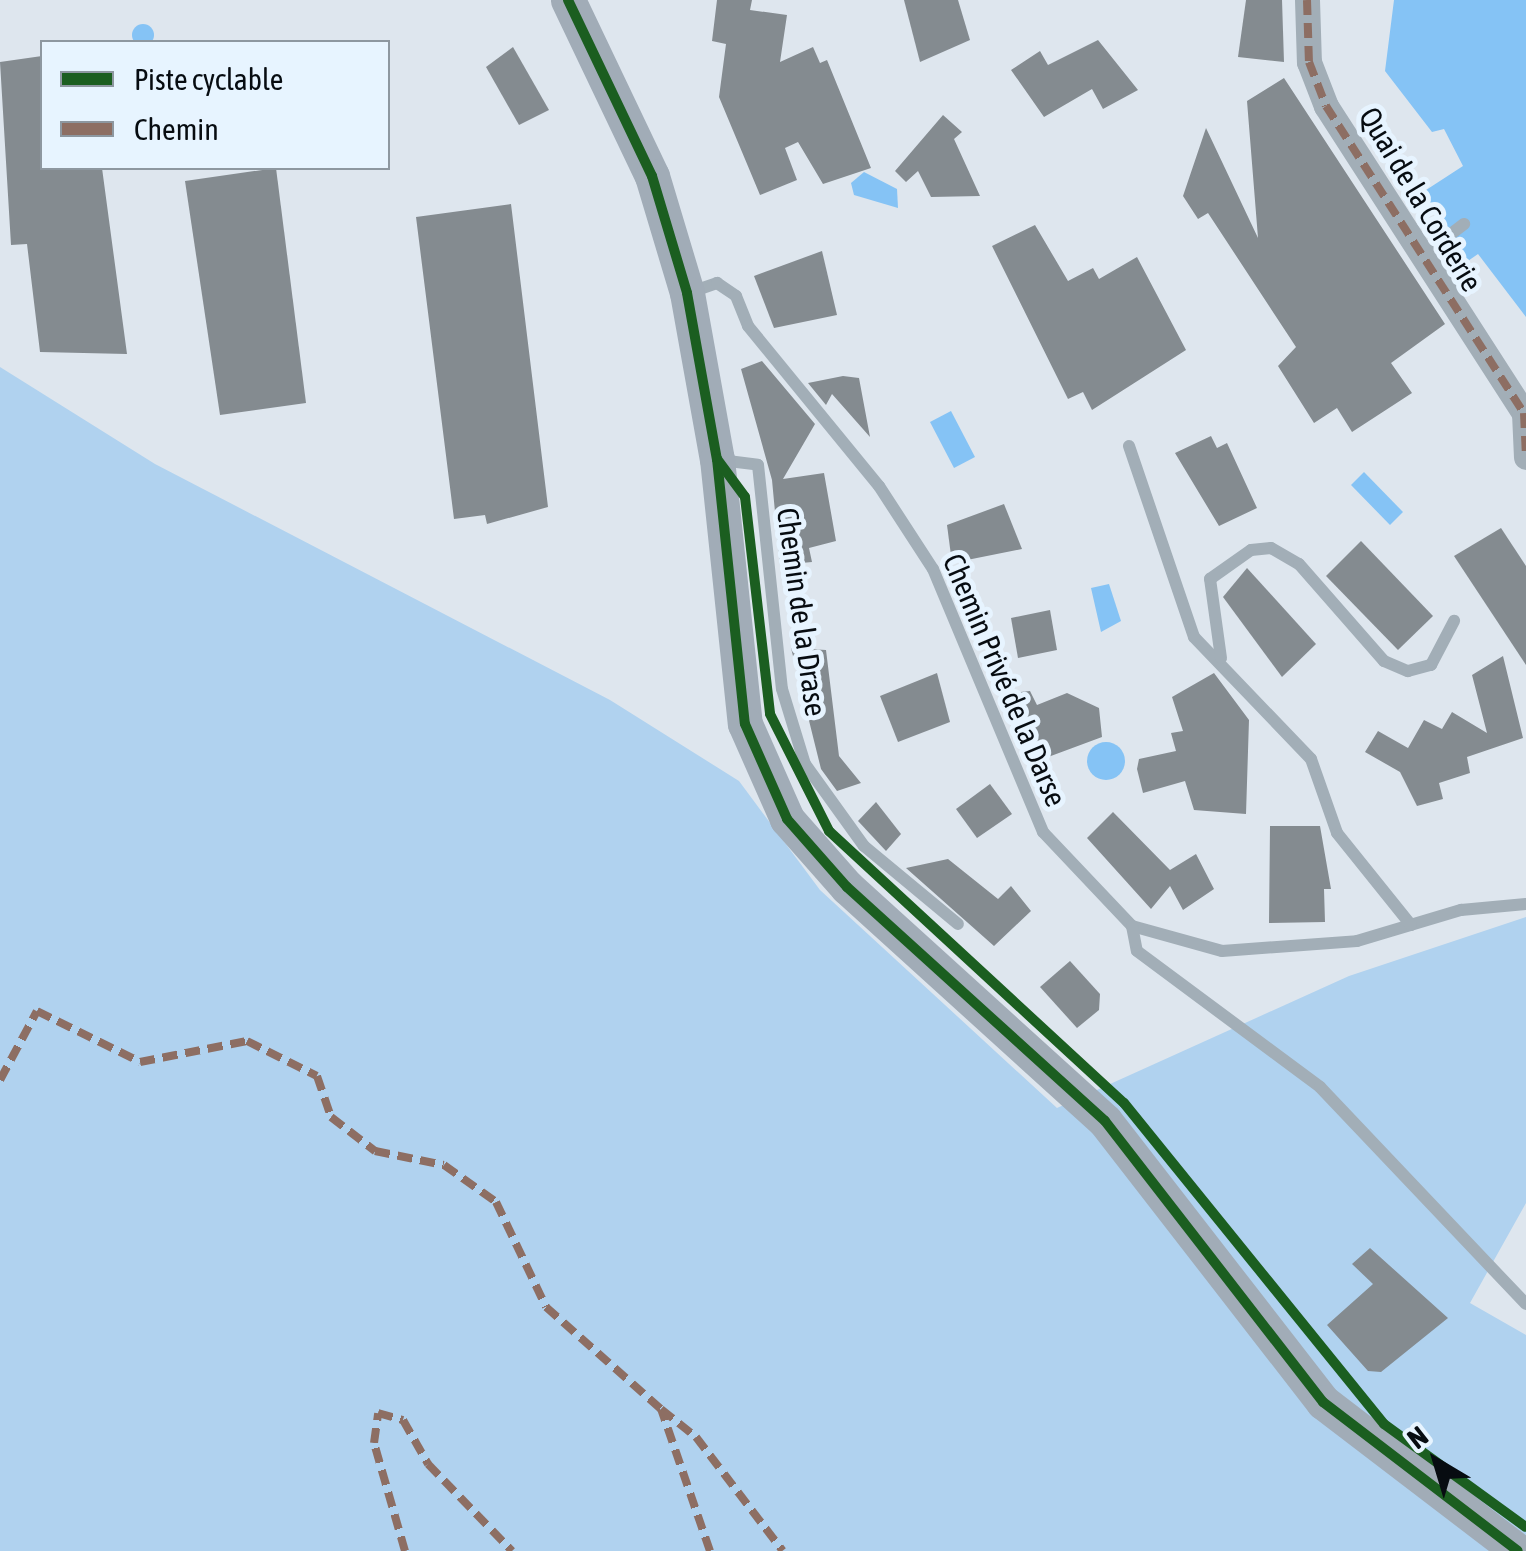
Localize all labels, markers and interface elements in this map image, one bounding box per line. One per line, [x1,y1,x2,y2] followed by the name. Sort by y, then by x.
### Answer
[40,40,390,170] legend
[134,62,283,96] text: Piste cyclable
[1352,100,1490,298] street label: Quai de la Corderie
[134,112,219,146] text: Chemin
[770,506,834,718] street label: Chemin de la Drase
[936,548,1074,812] street label: Chemin Privé de la Darse
[1386,1411,1486,1511] north arrow
[1401,1420,1434,1455] text: N

